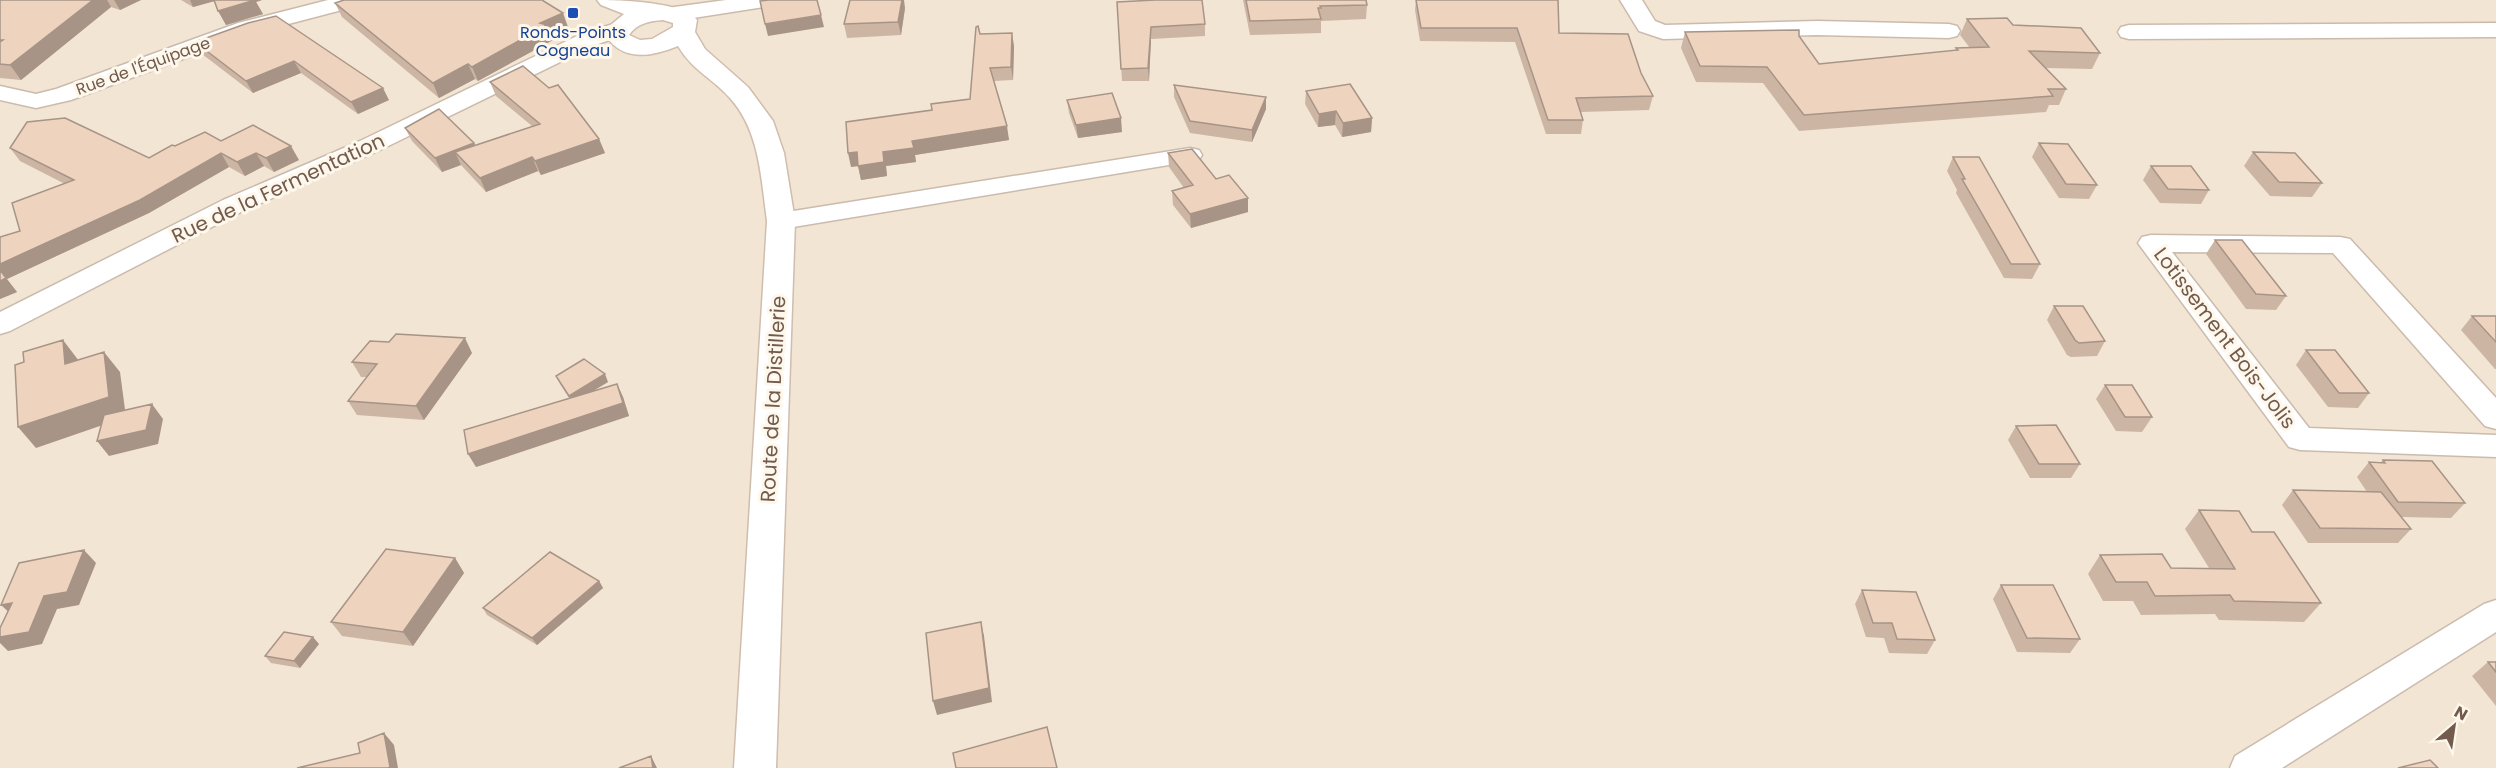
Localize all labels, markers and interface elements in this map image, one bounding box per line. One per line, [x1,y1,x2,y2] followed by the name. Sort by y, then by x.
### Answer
[566,6,580,20] marker: Ronds-Points Cogneau
[520,21,626,62] place label: Ronds-Points Cogneau
[73,31,213,101] street label: Rue de l'Équipage
[167,126,389,250] street label: Rue de la Fermentation
[2147,242,2303,434] street label: Lotissement Bois-Jolis
[754,295,792,503] street label: Route de la Distillerie
[2424,696,2484,756] north arrow
[2450,700,2472,726] text: N

